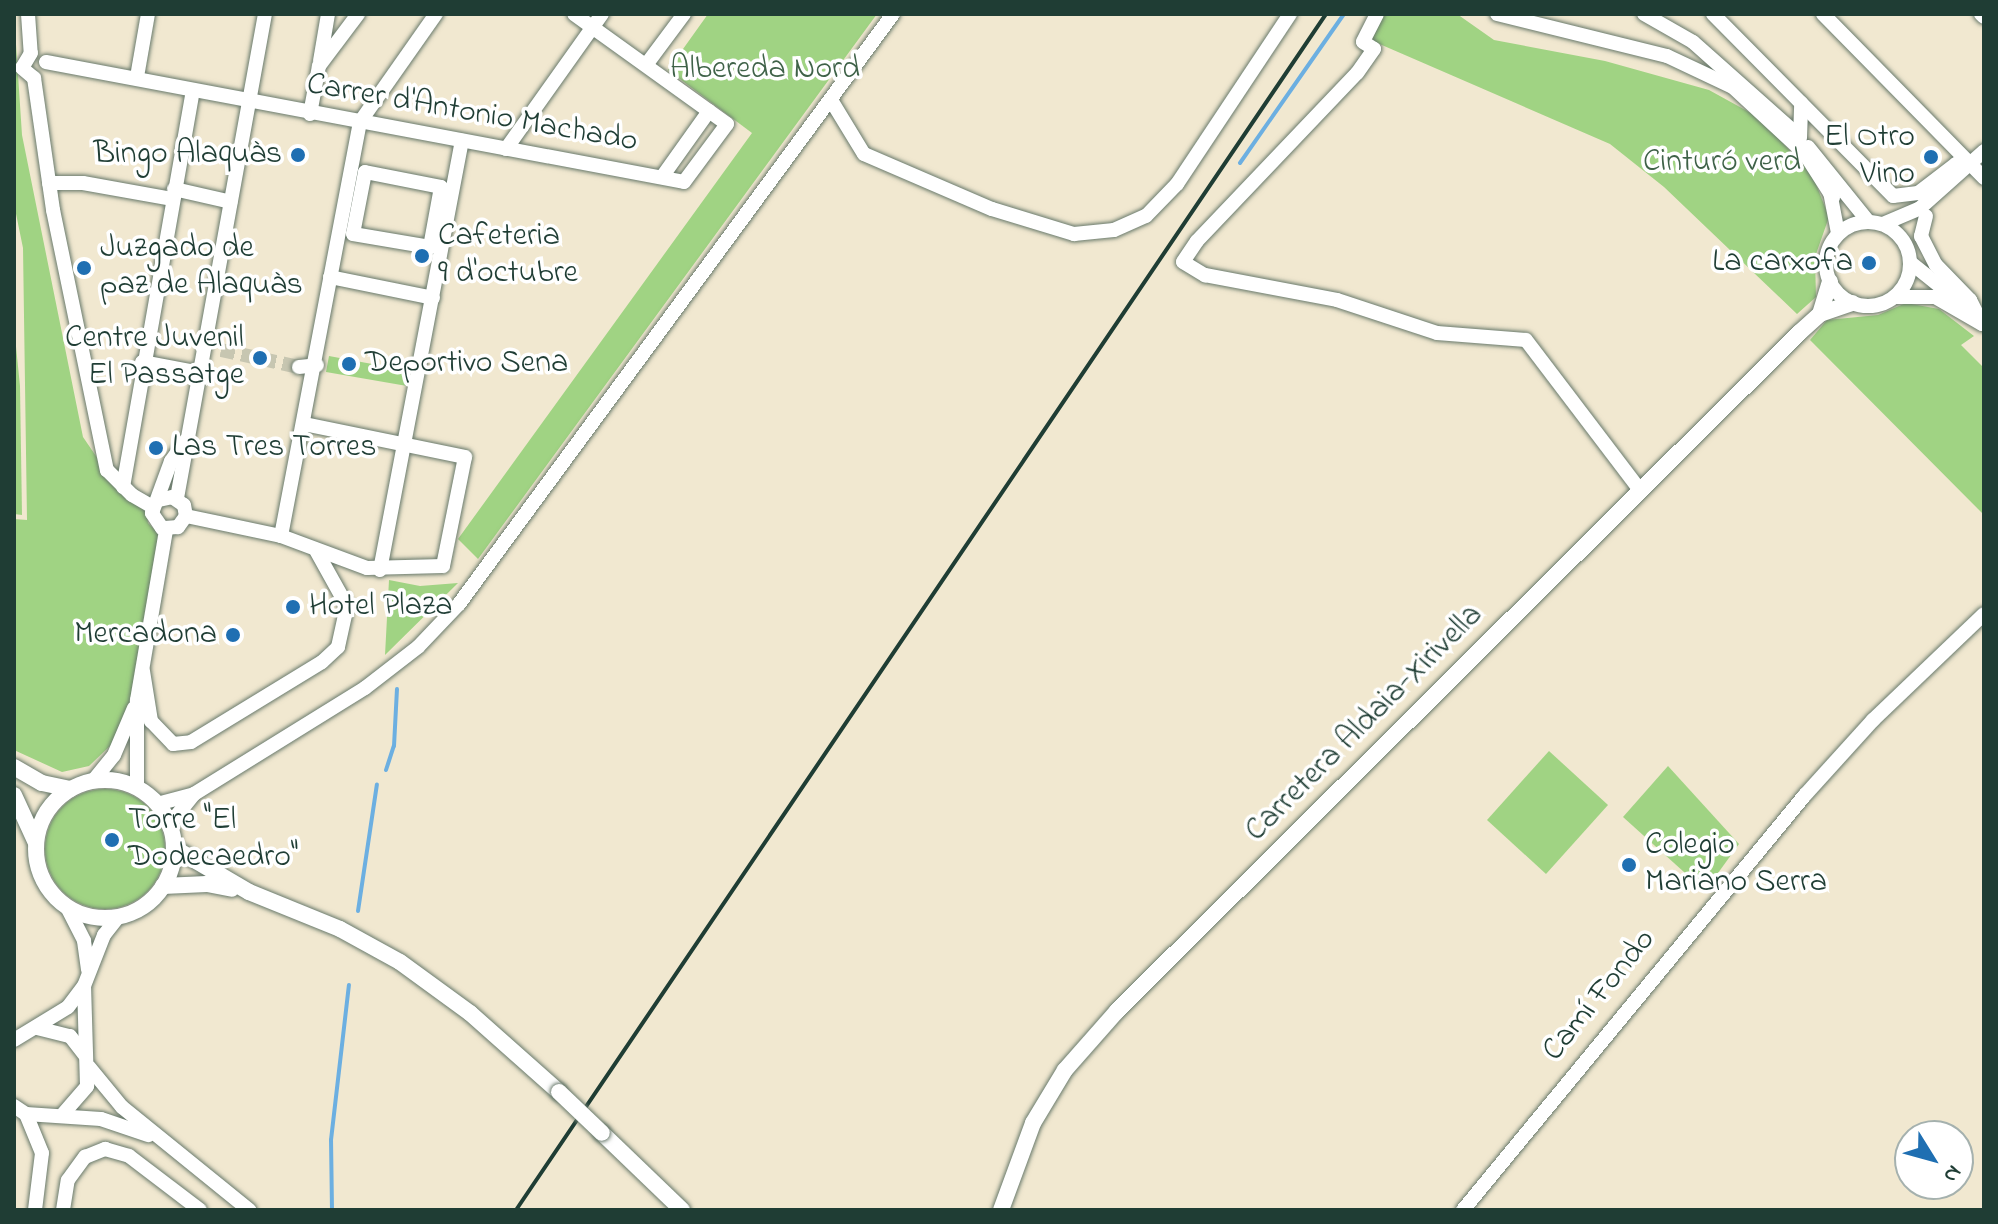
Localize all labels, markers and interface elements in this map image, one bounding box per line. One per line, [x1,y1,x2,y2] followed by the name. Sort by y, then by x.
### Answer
[670,51,860,89] park label: Albereda Nord
[304,66,640,162] street label: Carrer d'Antonio Machado
[1824,120,1915,195] place label: El Otro Vino
[94,136,282,174] place label: Bingo Alaquàs
[1643,144,1801,182] park label: Cinturó verd
[289,146,307,164] marker: Bingo Alaquàs
[1922,148,1940,166] marker: El Otro Vino
[438,219,578,294] place label: Cafeteria 9 d'octubre
[100,231,303,306] place label: Juzgado de paz de Alaquàs
[1712,244,1853,282] place label: La carxofa
[413,247,431,265] marker: Cafeteria 9 d'octubre
[1860,254,1878,272] marker: La carxofa
[75,259,93,277] marker: Juzgado de paz de Alaquàs
[65,321,244,396] place label: Centre Juvenil El Passatge
[365,345,568,383] place label: Deportivo Sena
[251,349,269,367] marker: Centre Juvenil El Passatge
[340,355,358,373] marker: Deportivo Sena
[172,429,376,467] place label: Las Tres Torres
[147,439,165,457] marker: Las Tres Torres
[309,588,453,626] place label: Hotel Plaza
[1238,597,1492,851] street label: Carretera Aldaia-Xirivella
[284,598,302,616] marker: Hotel Plaza
[74,616,217,654] place label: Mercadona
[224,626,242,644] marker: Mercadona
[128,803,298,878] place label: Torre "El Dodecaedro"
[1645,828,1827,903] place label: Colegio Mariano Serra
[103,831,121,849] marker: Torre "El Dodecaedro"
[1620,856,1638,874] marker: Colegio Mariano Serra
[1535,922,1665,1070] street label: Camí Fondo
[1894,1120,1974,1200] north arrow
[1934,1158,1969,1189] text: N

